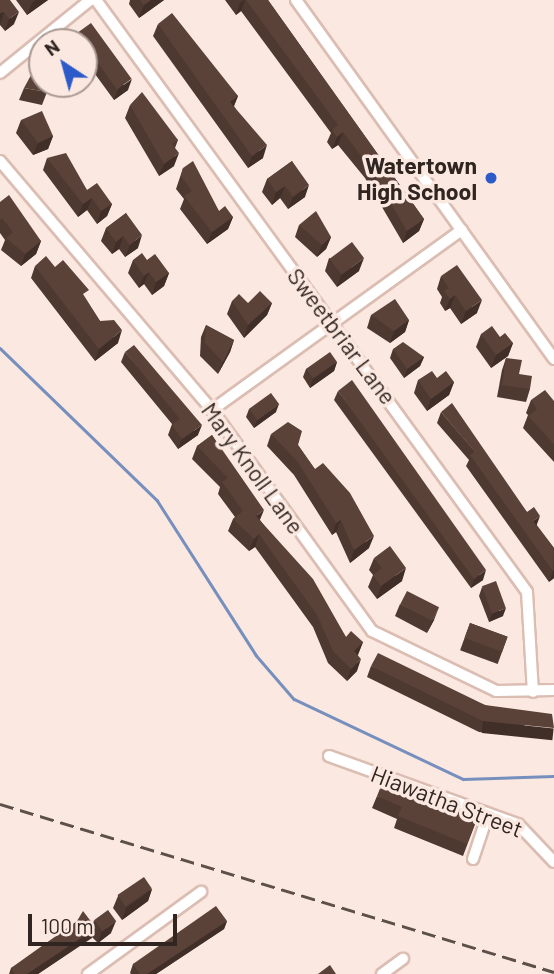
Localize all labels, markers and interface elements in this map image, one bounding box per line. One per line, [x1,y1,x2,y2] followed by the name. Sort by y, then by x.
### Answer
[28,28,98,98] north arrow
[40,34,63,60] text: N
[357,151,477,205] place label: Watertown High School
[483,170,499,186] marker: Watertown High School
[282,263,402,409] street label: Sweetbriar Lane
[196,397,310,539] street label: Mary Knoll Lane
[367,759,527,843] street label: Hiawatha Street
[32,900,180,944] scale bar
[41,913,94,938] text: 100 m

